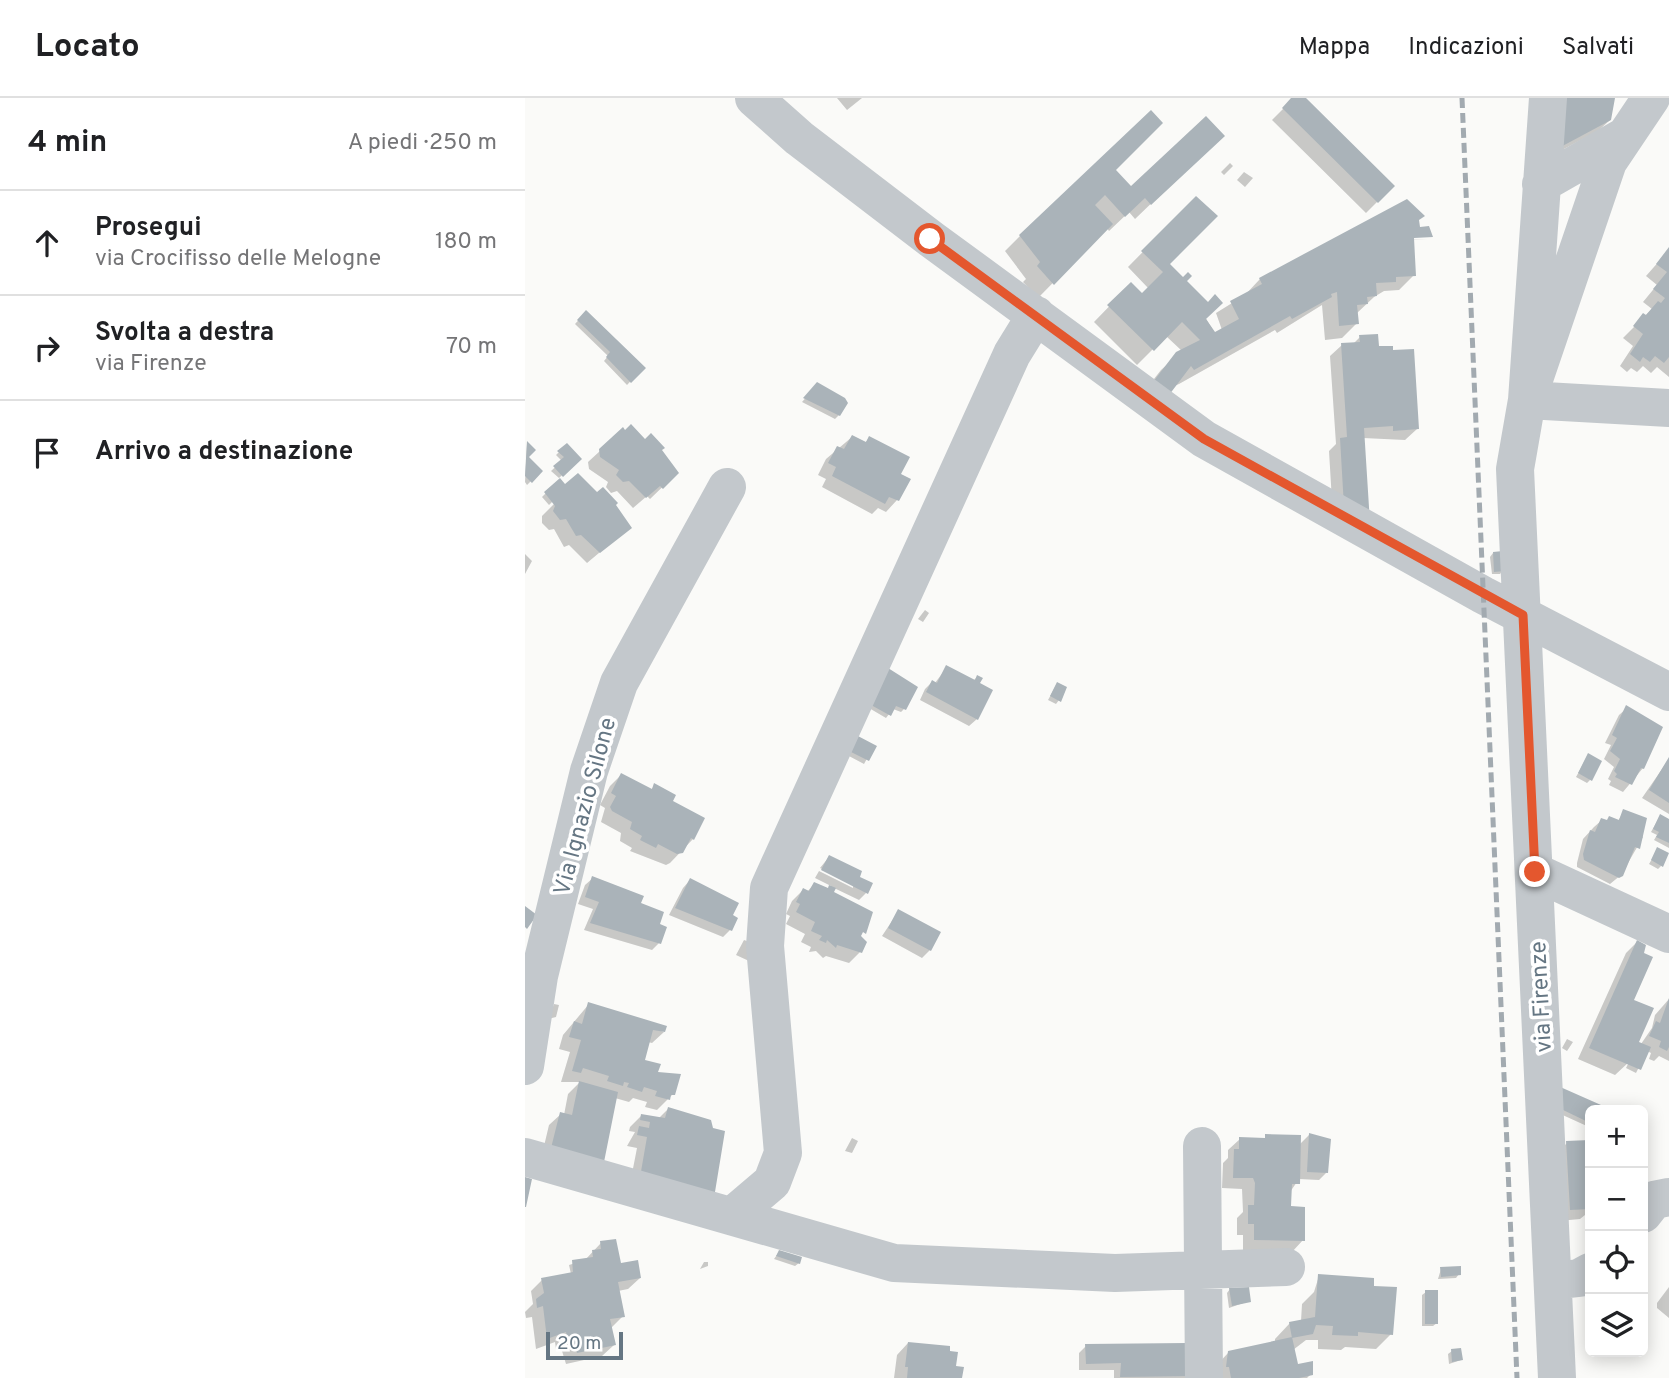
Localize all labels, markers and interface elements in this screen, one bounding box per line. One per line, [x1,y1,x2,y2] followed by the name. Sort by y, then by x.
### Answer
[35,27,140,69] text: Locato
[1299,33,1370,63] text: Mappa
[1408,33,1524,63] text: Indicazioni
[1562,33,1634,63] text: Salvati
[28,125,107,162] text: 4 min
[348,129,497,158] text: A piedi · 250 m
[95,212,202,245] text: Prosegui
[914,223,945,254] route start
[28,224,66,262] icon: ahead
[435,228,497,257] text: 180 m
[95,245,381,274] text: via Crocifisso delle Melogne
[95,317,274,350] text: Svolta a destra
[28,329,66,367] icon: right
[446,333,497,362] text: 70 m
[95,350,207,379] text: via Firenze
[28,434,66,472] icon: arrive
[95,436,353,469] text: Arrivo a destinazione
[549,715,624,899] street label: Via Ignazio Silone
[1519,856,1550,887] route end
[1525,940,1560,1053] street label: via Firenze
[1585,1105,1648,1357] map controls
[1585,1105,1648,1168] button: +
[1585,1168,1648,1231] button: −
[1585,1231,1648,1294] button: locate
[1585,1294,1648,1357] button: layers
[546,1329,623,1361] scale bar
[557,1332,601,1356] text: 20 m

